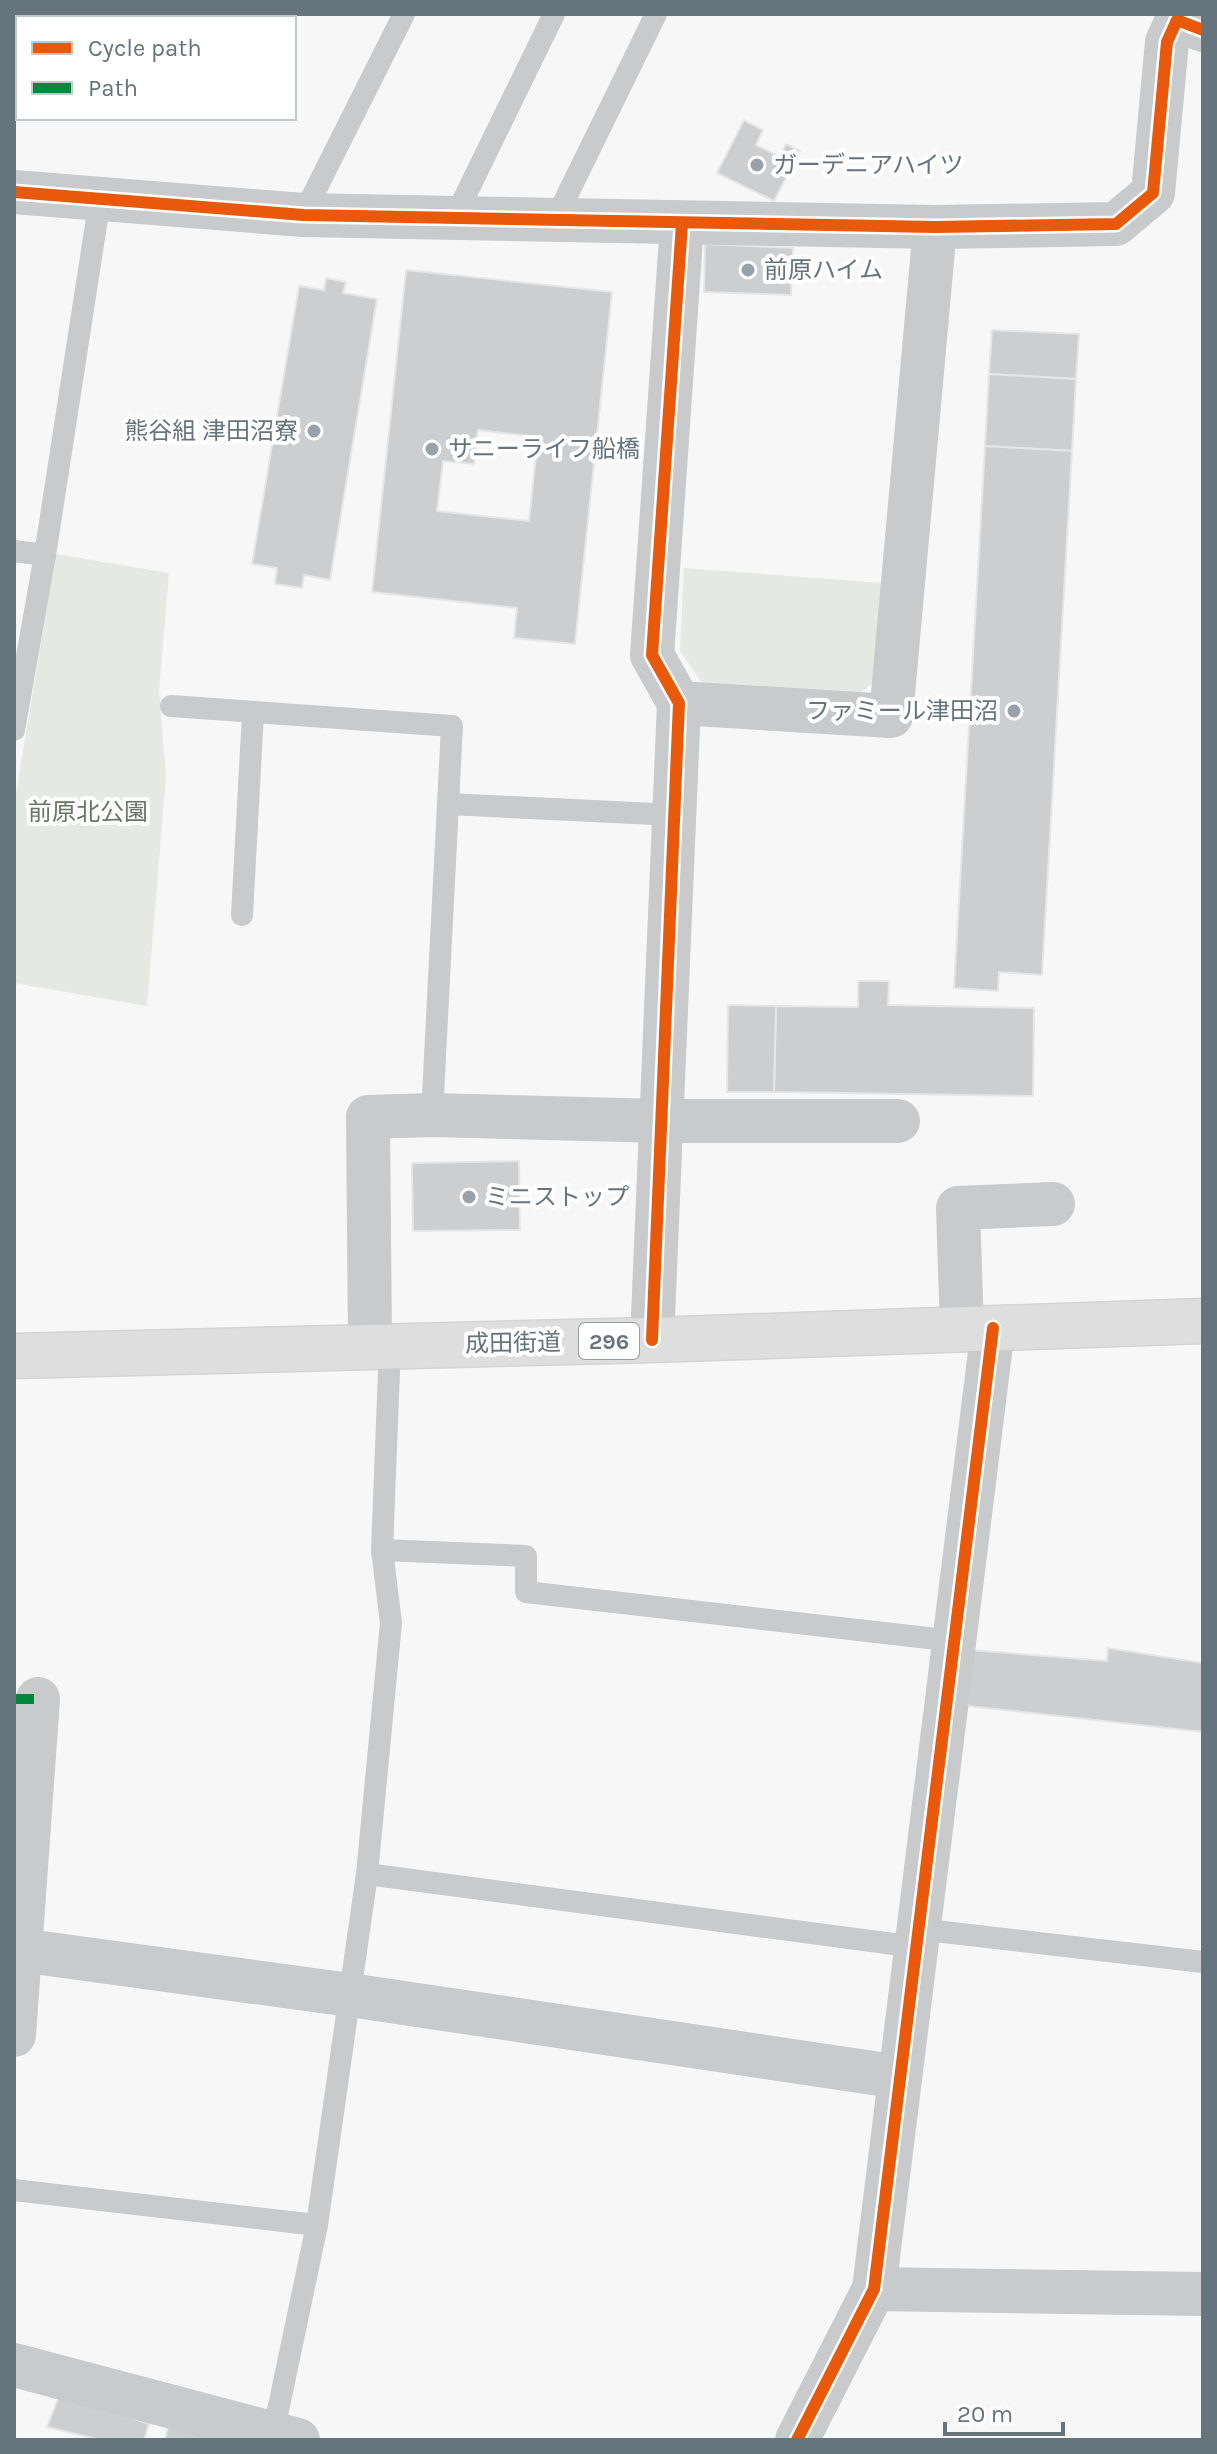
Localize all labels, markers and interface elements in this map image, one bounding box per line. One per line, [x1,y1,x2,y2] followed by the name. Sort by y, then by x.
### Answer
[16,16,296,120] legend
[88,34,202,62] text: Cycle path
[88,74,138,102] text: Path
[773,151,964,179] place label: ガーデニアハイツ
[748,156,766,174] marker: ガーデニアハイツ
[764,256,883,284] place label: 前原ハイム
[739,261,757,279] marker: 前原ハイム
[124,417,298,445] place label: 熊谷組 津田沼寮
[305,422,323,440] marker: 熊谷組 津田沼寮
[448,435,640,463] place label: サニーライフ船橋
[423,440,441,458] marker: サニーライフ船橋
[806,697,998,725] place label: ファミール津田沼
[1005,702,1023,720] marker: ファミール津田沼
[28,798,148,826] park label: 前原北公園
[485,1183,629,1211] place label: ミニストップ
[460,1188,478,1206] marker: ミニストップ
[579,1323,639,1359] road number: 296
[465,1328,561,1358] street label: 成田街道
[945,2386,1063,2436] scale bar
[957,2400,1013,2428] text: 20 m

